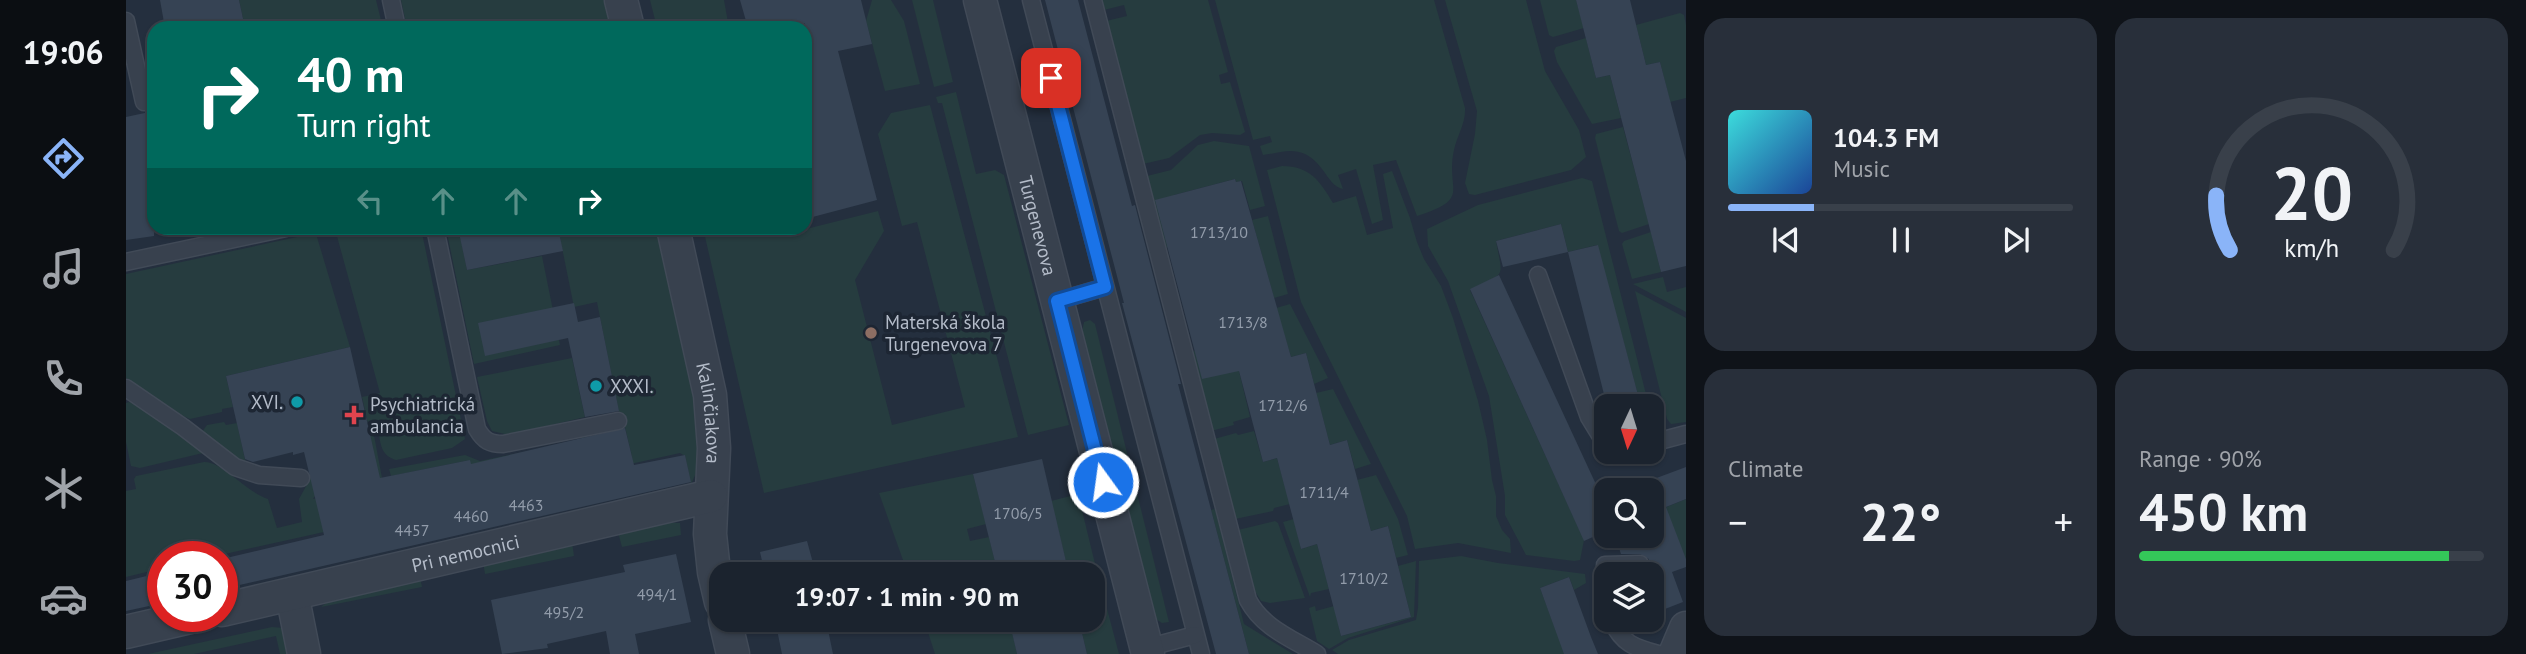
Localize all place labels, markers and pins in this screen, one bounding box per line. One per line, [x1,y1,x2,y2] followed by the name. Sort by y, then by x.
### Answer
[1021,48,1081,108] pin
[885,310,1005,356] place label: Materská škola Turgenevova 7
[863,325,879,341] marker: Materská škola Turgenevova 7
[610,374,654,398] place label: XXXI.
[588,378,604,394] marker: XXXI.
[251,390,283,414] place label: XVI.
[370,392,475,438] place label: Psychiatrická ambulancia
[289,394,305,410] marker: XVI.
[344,405,364,425] marker: Psychiatrická ambulancia

